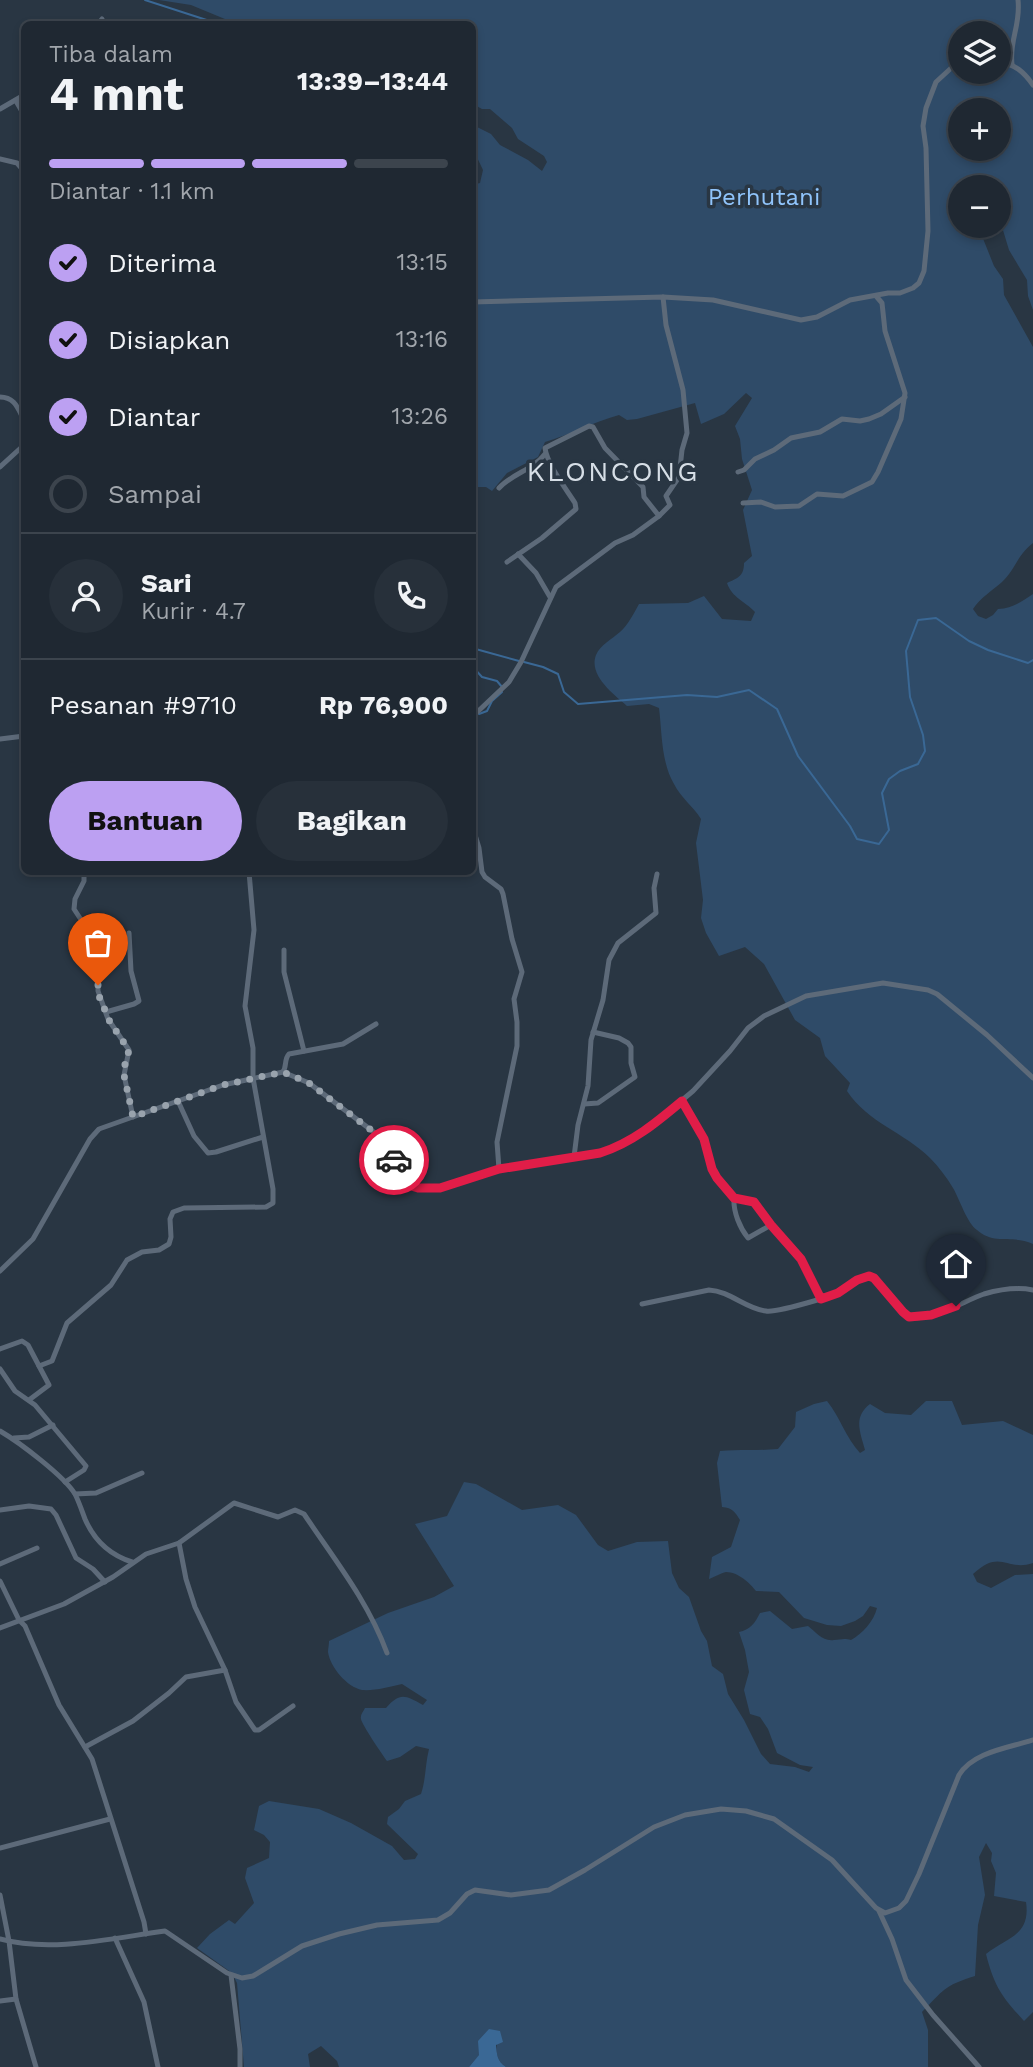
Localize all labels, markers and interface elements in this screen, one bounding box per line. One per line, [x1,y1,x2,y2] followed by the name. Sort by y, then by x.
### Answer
[948,21,1011,238] map controls
[948,21,1011,84] button: layers
[49,41,173,68] text: Tiba dalam
[297,66,448,96] text: 13:39–13:44
[49,67,184,121] text: 4 mnt
[948,98,1011,161] button: +
[948,175,1011,238] button: −
[49,178,215,205] text: Diantar · 1.1 km
[708,183,820,211] park label: Perhutani
[49,244,87,282] icon: check
[108,248,216,278] text: Diterima
[396,249,448,276] text: 13:15
[49,321,87,359] icon: check
[108,325,230,355] text: Disiapkan
[396,326,448,353] text: 13:16
[49,398,87,436] icon: check
[108,402,200,432] text: Diantar
[391,403,448,430] text: 13:26
[527,455,699,488] district label: KLONCONG
[108,479,202,509] text: Sampai
[49,559,123,633] button: person
[374,559,448,633] button: phone
[141,568,191,598] text: Sari
[141,598,246,625] text: Kurir · 4.7
[49,690,237,720] text: Pesanan #9710
[319,690,448,720] text: Rp 76,900
[49,781,242,861] button: Bantuan
[256,781,448,861] button: Bagikan
[68,913,128,985] pin
[79,924,117,962] icon: bag
[359,1125,429,1195] courier
[375,1141,413,1179] icon: car
[926,1234,986,1306] pin
[937,1245,975,1283] icon: home

